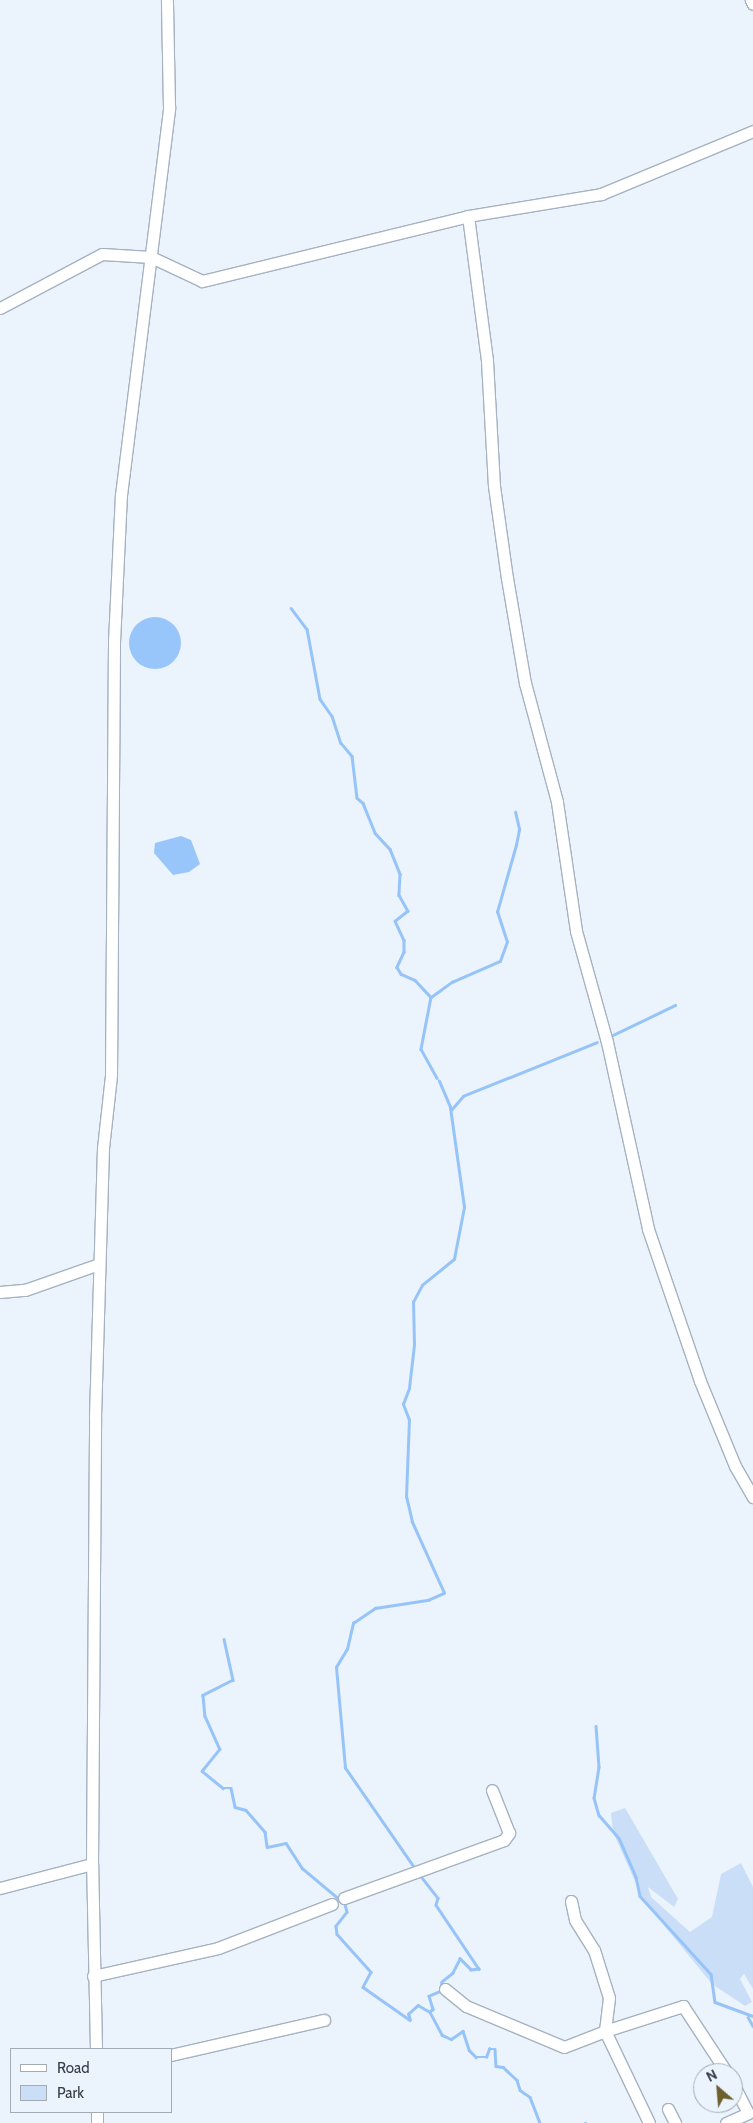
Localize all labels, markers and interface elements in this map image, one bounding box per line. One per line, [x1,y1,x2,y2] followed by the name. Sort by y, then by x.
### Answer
[10,2048,172,2113] legend
[57,2059,90,2077] text: Road
[693,2063,743,2113] north arrow
[703,2065,720,2086] text: N
[57,2084,84,2102] text: Park

